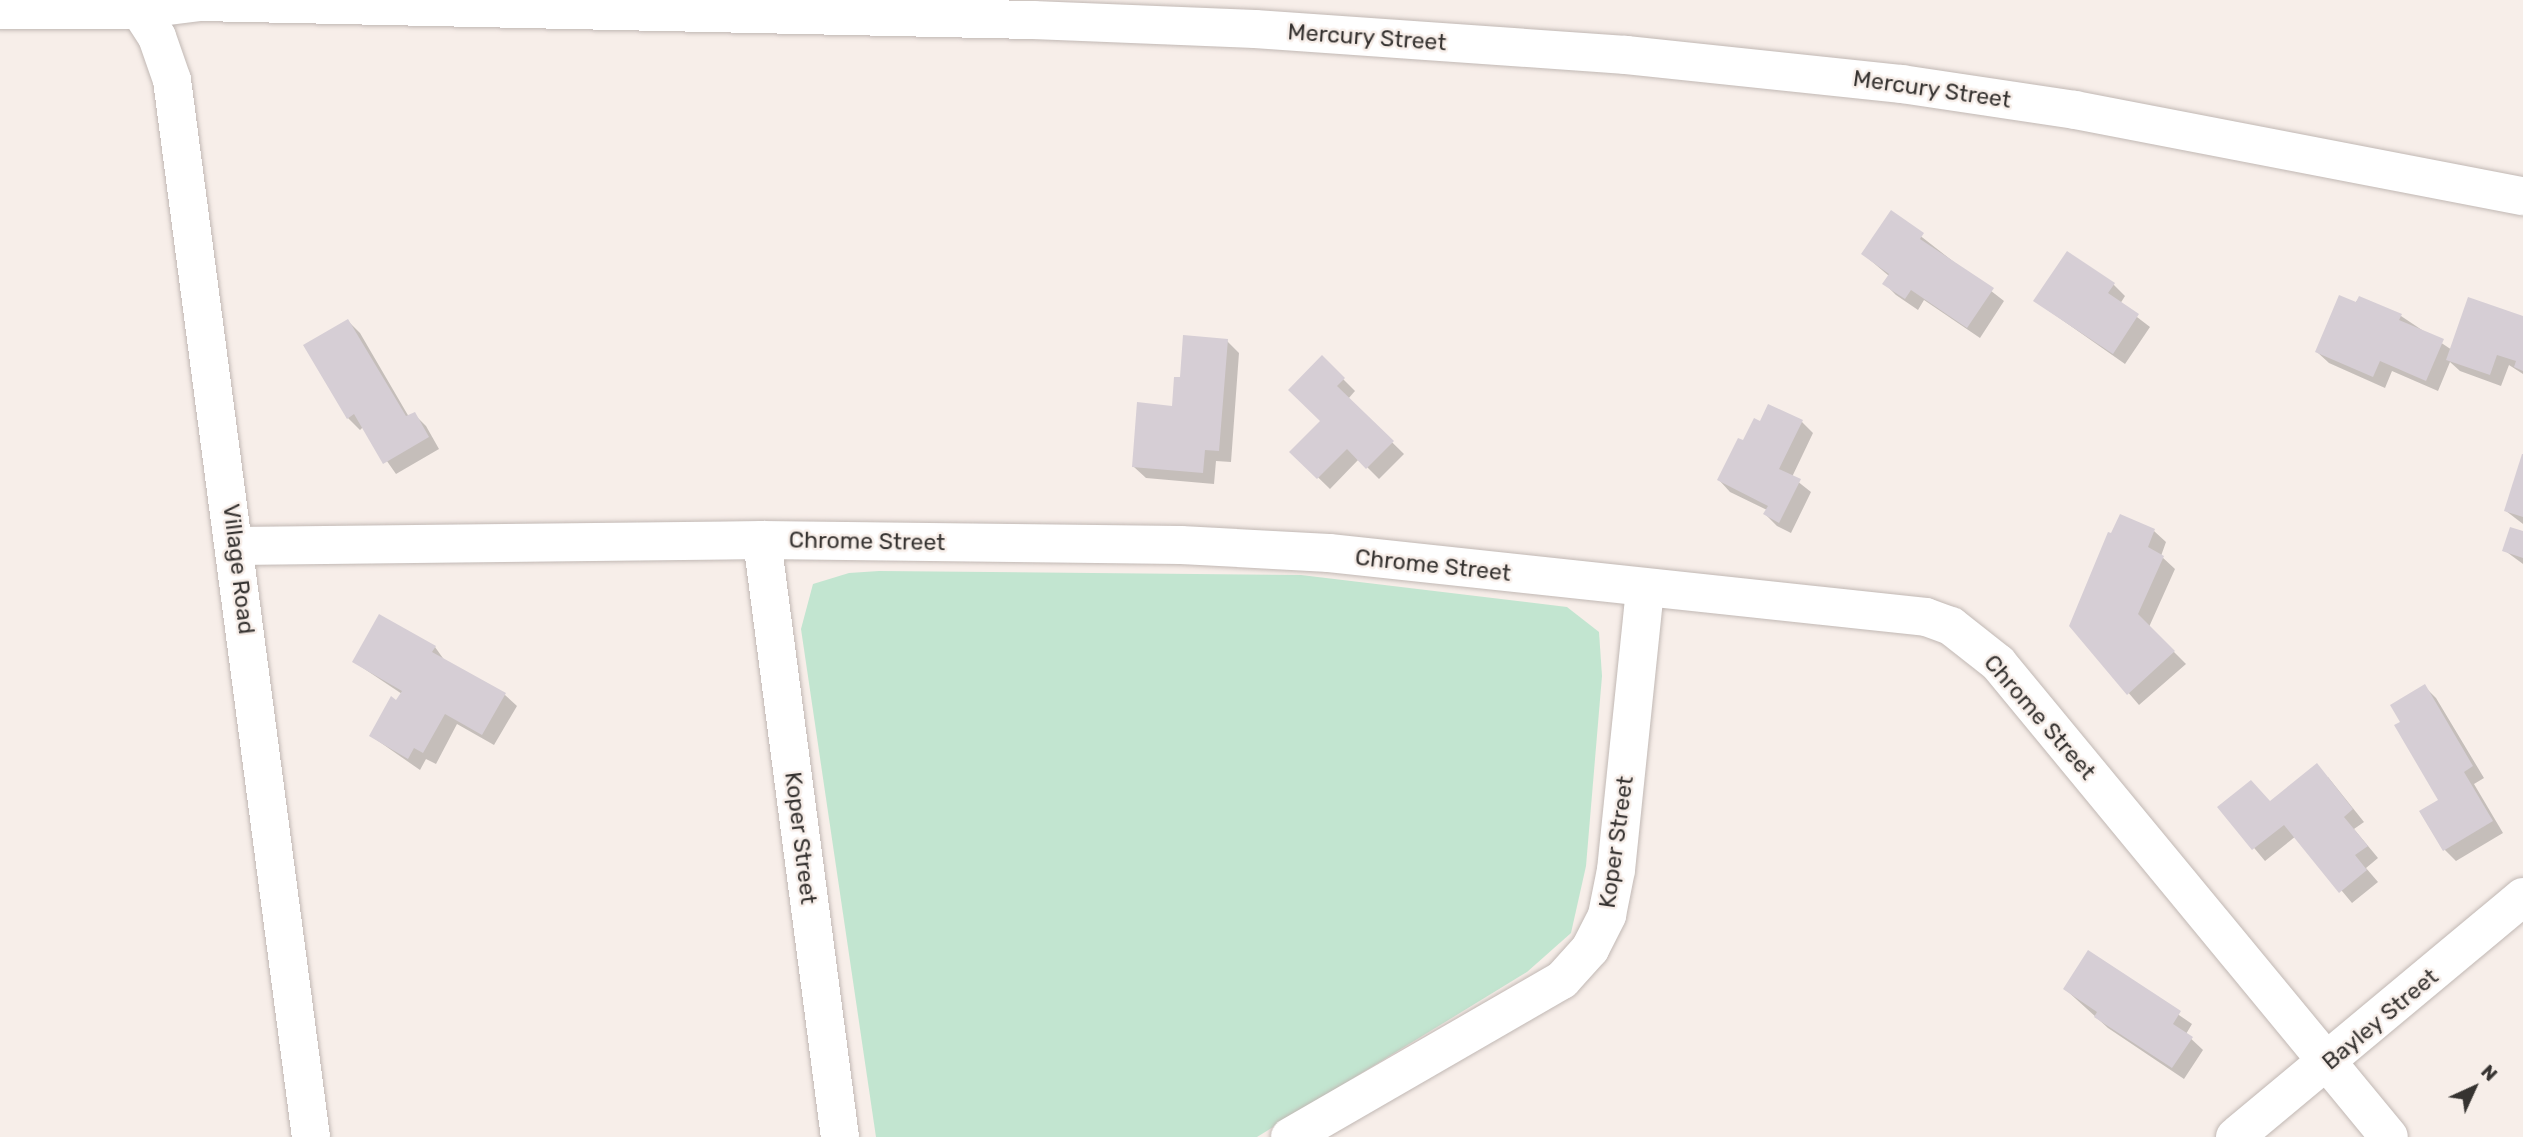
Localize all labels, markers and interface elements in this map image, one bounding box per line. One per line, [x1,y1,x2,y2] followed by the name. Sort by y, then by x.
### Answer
[1286,18,1448,56] street label: Mercury Street
[1851,64,2013,114] street label: Mercury Street
[217,502,261,636] street label: Village Road
[789,526,945,556] street label: Chrome Street
[1354,543,1512,587] street label: Chrome Street
[1978,649,2102,785] street label: Chrome Street
[779,770,823,906] street label: Koper Street
[1593,774,1639,910] street label: Koper Street
[2316,962,2444,1076] street label: Bayley Street
[2439,1053,2509,1123] north arrow
[2476,1060,2502,1086] text: N

